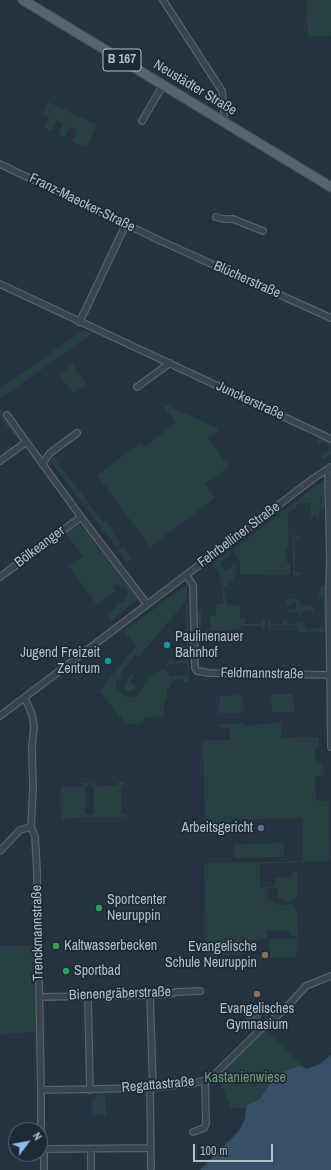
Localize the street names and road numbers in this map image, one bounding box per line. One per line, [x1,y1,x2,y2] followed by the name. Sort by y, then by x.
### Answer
[103,49,141,71] road number: B 167
[150,57,240,119] street label: Neustädter Straße
[26,170,138,236] street label: Franz-Maecker-Straße
[211,258,283,302] street label: Blücherstraße
[213,378,287,424] street label: Junckerstraße
[195,499,283,571] street label: Fehrbelliner Straße
[12,523,68,571] street label: Bölkeanger
[220,665,304,683] street label: Feldmannstraße
[29,885,47,981] street label: Trenckmannstraße
[69,984,171,1004] street label: Bienengräberstraße
[121,1073,195,1097] street label: Regattastraße

